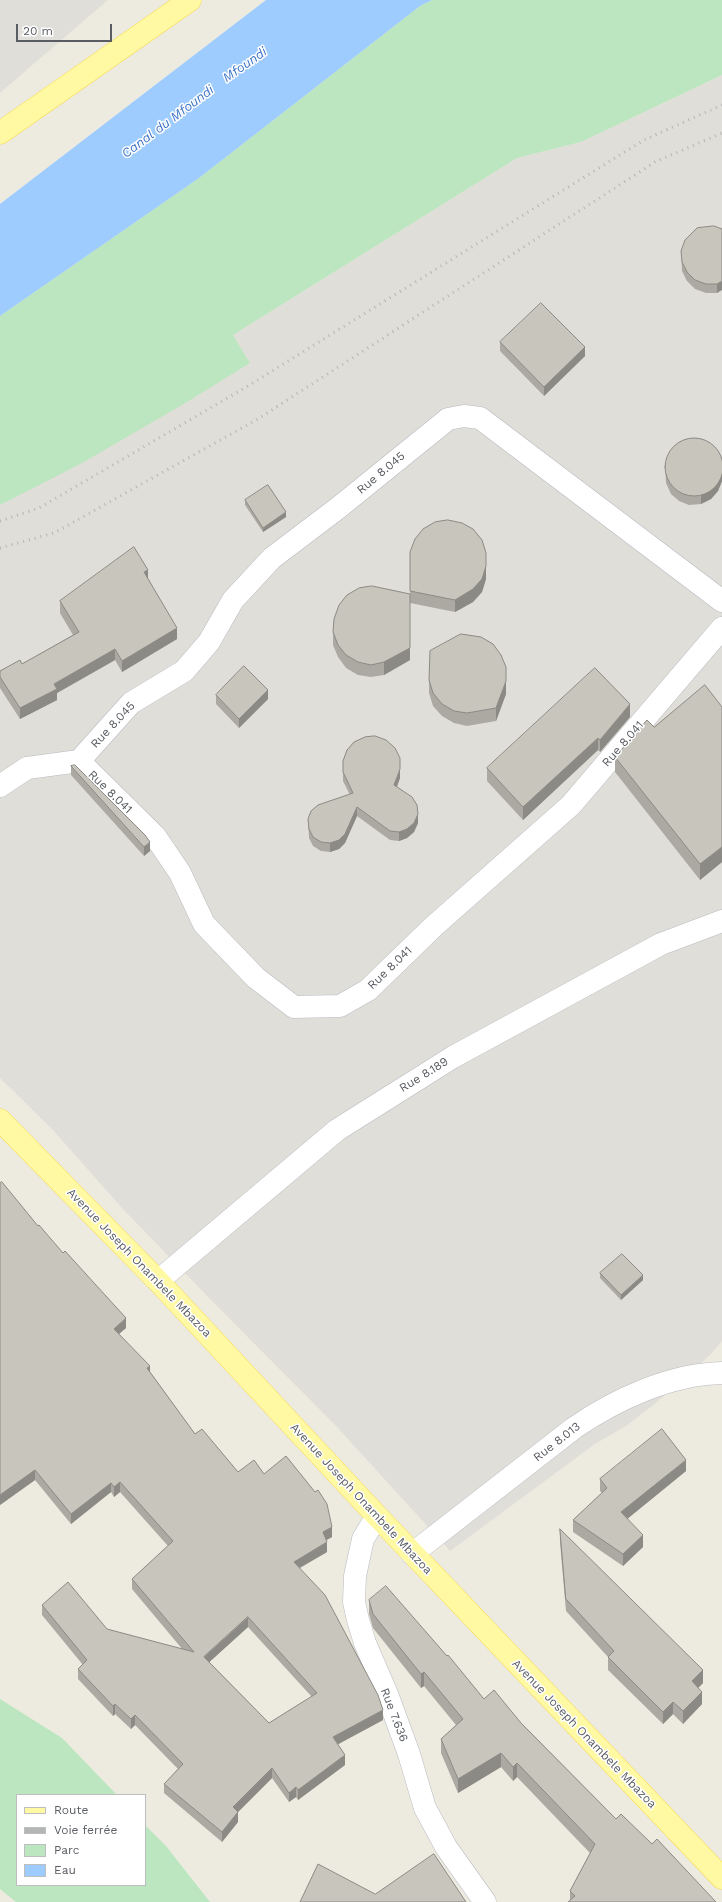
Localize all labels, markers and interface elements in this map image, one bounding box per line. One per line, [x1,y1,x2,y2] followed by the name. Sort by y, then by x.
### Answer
[18,16,114,42] scale bar
[23,24,53,38] text: 20 m
[220,44,270,86] water label: Mfoundi
[119,82,217,162] water label: Canal du Mfoundi
[354,449,408,497] street label: Rue 8.045
[88,699,138,751] street label: Rue 8.045
[599,718,647,770] street label: Rue 8.041
[85,767,135,817] street label: Rue 8.041
[365,943,415,993] street label: Rue 8.041
[397,1054,451,1096] street label: Rue 8.189
[64,1186,214,1340] street label: Avenue Joseph Onambele Mbazoa
[531,1419,583,1465] street label: Rue 8.013
[287,1421,435,1577] street label: Avenue Joseph Onambele Mbazoa
[509,1657,659,1811] street label: Avenue Joseph Onambele Mbazoa
[377,1686,411,1744] street label: Rue 7.636
[16,1794,146,1886] legend
[54,1803,88,1817] text: Route
[54,1823,117,1837] text: Voie ferrée
[54,1843,80,1857] text: Parc
[54,1863,76,1877] text: Eau

